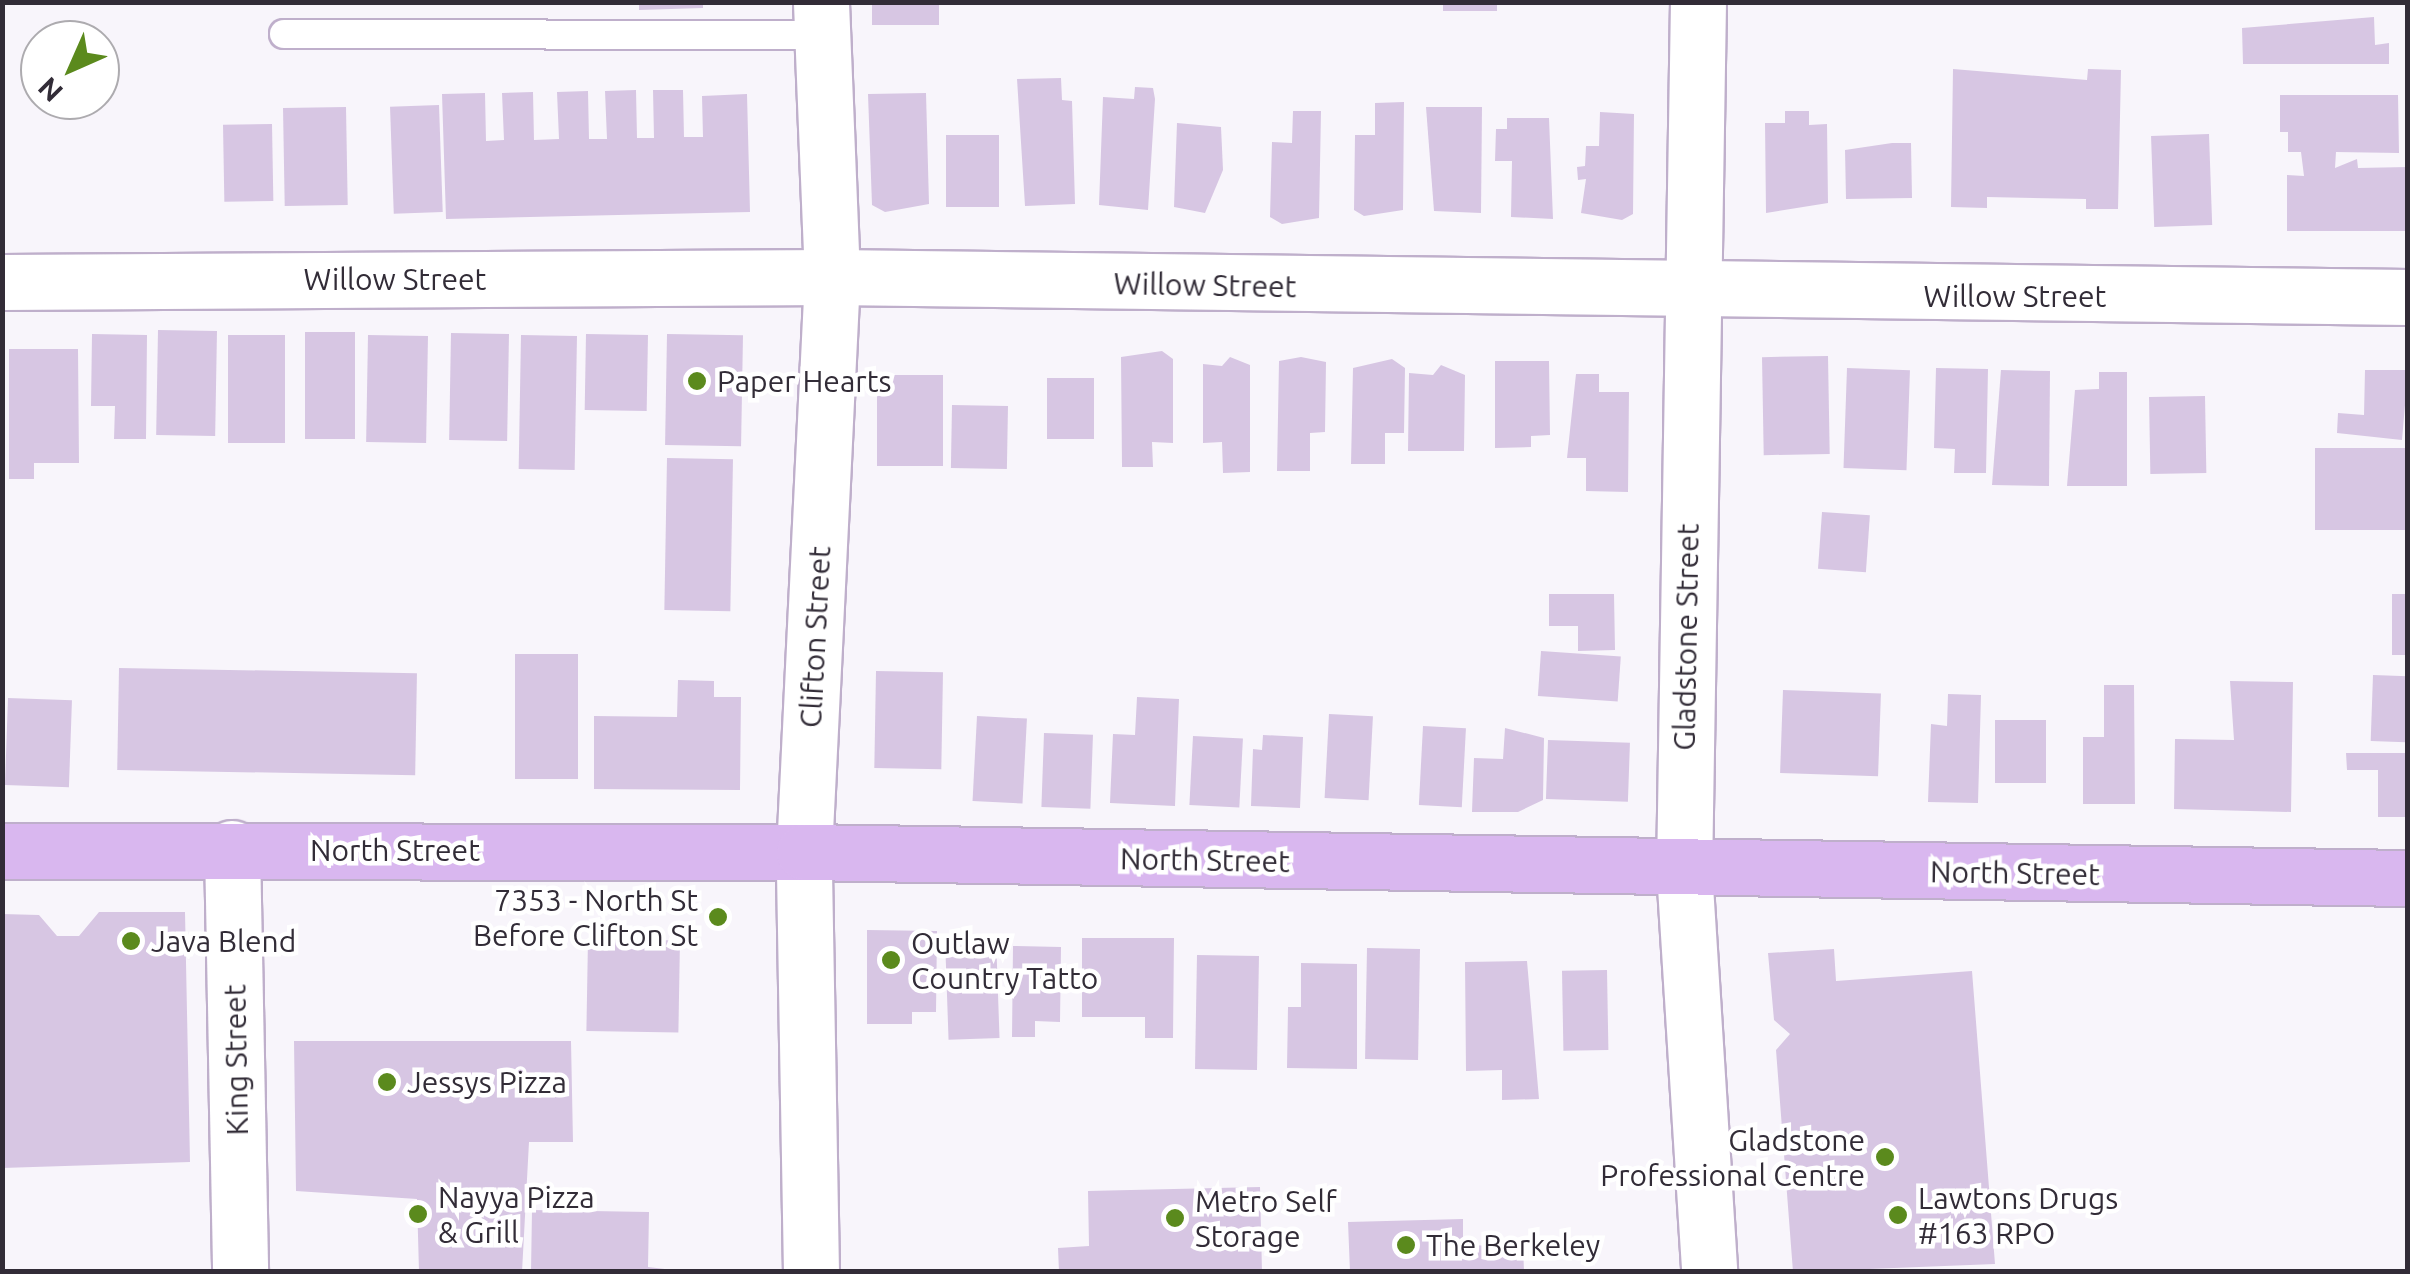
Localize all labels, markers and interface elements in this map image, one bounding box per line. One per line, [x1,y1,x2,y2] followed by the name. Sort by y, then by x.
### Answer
[20,20,120,120] north arrow
[32,72,68,109] text: N
[304,261,486,297] street label: Willow Street
[1113,265,1297,305] street label: Willow Street
[1924,278,2106,314] street label: Willow Street
[717,363,892,399] place label: Paper Hearts
[686,370,708,392] marker: Paper Hearts
[1666,523,1706,751] street label: Gladstone Street
[792,545,838,729] street label: Clifton Street
[310,832,480,868] street label: North Street
[1120,841,1290,879] street label: North Street
[1930,854,2100,892] street label: North Street
[473,882,698,952] place label: 7353 - North St Before Clifton St
[707,906,729,928] marker: 7353 - North St Before Clifton St
[151,923,296,959] place label: Java Blend
[911,925,1098,996] place label: Outlaw Country Tatto
[120,930,142,952] marker: Java Blend
[880,949,902,971] marker: Outlaw Country Tatto
[217,984,255,1136] street label: King Street
[407,1064,567,1100] place label: Jessys Pizza
[376,1071,398,1093] marker: Jessys Pizza
[1600,1122,1865,1192] place label: Gladstone Professional Centre
[1874,1146,1896,1168] marker: Gladstone Professional Centre
[438,1179,595,1250] place label: Nayya Pizza & Grill
[1918,1180,2118,1250] place label: Lawtons Drugs #163 RPO
[1195,1183,1337,1254] place label: Metro Self Storage
[407,1203,429,1225] marker: Nayya Pizza & Grill
[1887,1204,1909,1226] marker: Lawtons Drugs #163 RPO
[1164,1207,1186,1229] marker: Metro Self Storage
[1426,1227,1600,1263] place label: The Berkeley
[1395,1234,1417,1256] marker: The Berkeley

